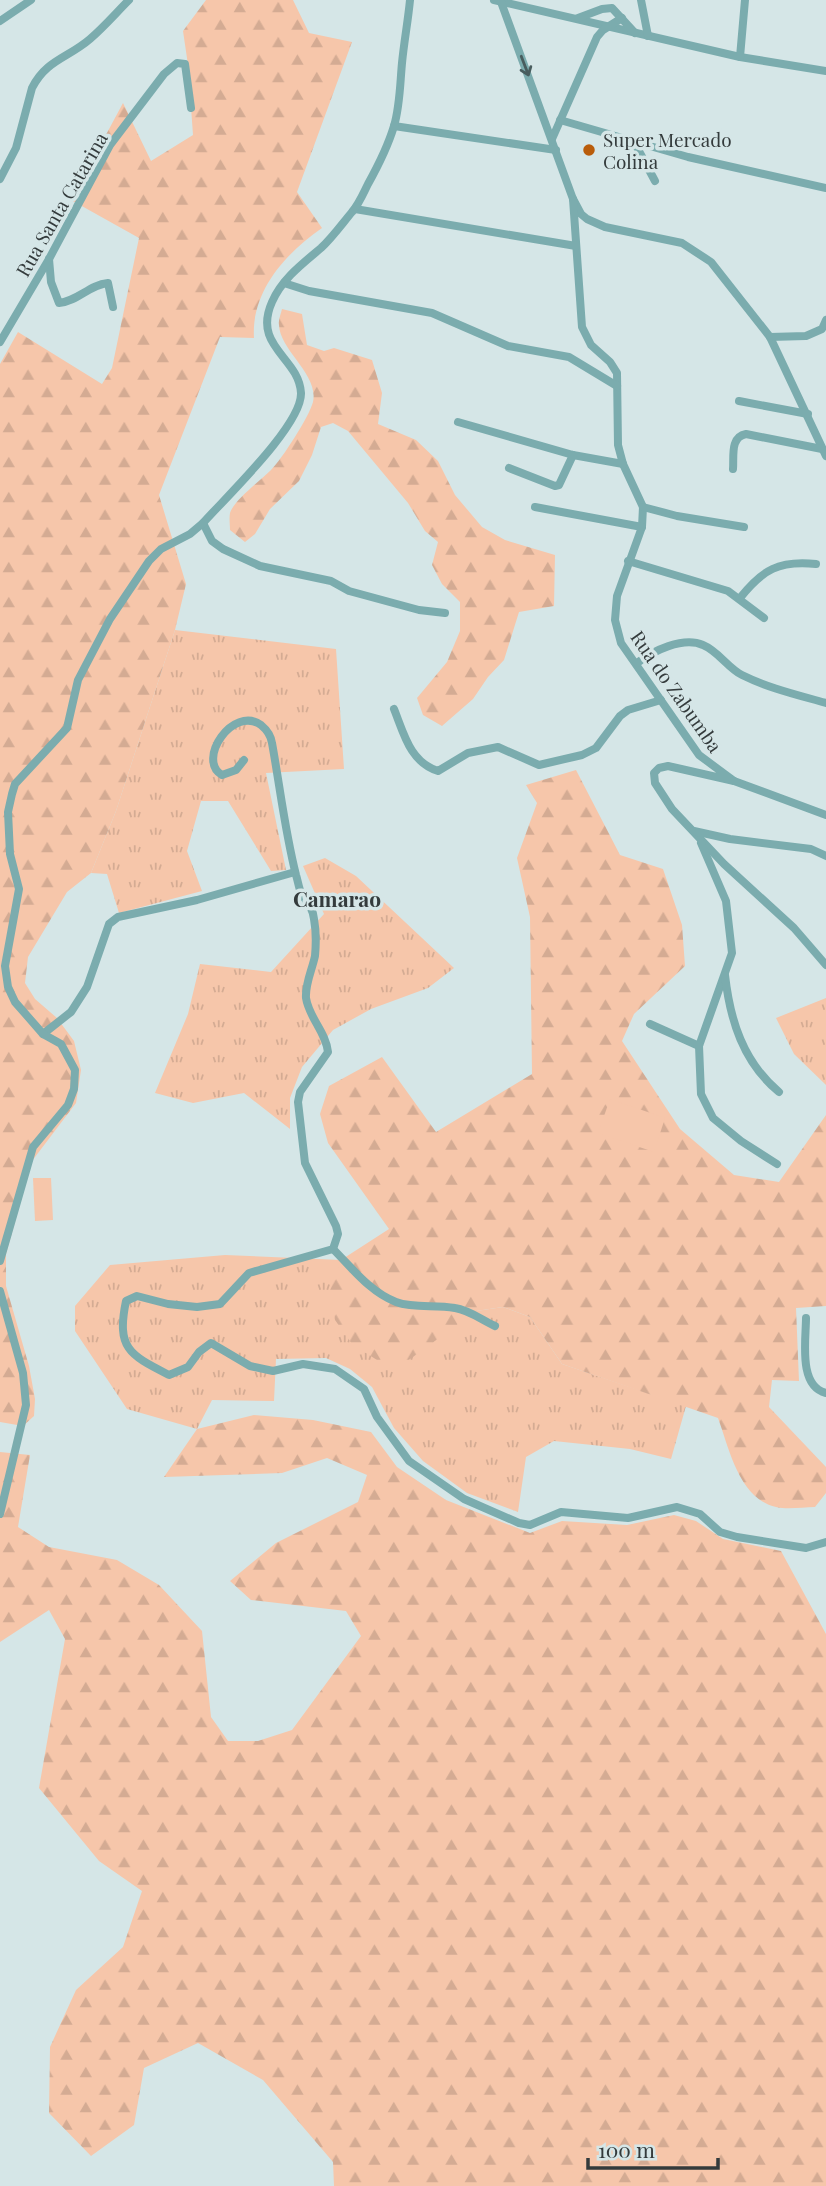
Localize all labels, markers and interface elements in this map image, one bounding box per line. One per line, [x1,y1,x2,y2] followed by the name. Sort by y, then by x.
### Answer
[519,54,532,76] one-way arrow
[603,126,732,174] place label: Super Mercado Colina
[9,127,113,281] street label: Rua Santa Catarina
[581,142,597,158] marker: Super Mercado Colina
[625,625,729,757] street label: Rua do Zabumba
[293,884,381,912] district label: Camarao
[588,2126,718,2170] scale bar
[598,2135,655,2163] text: 100 m

